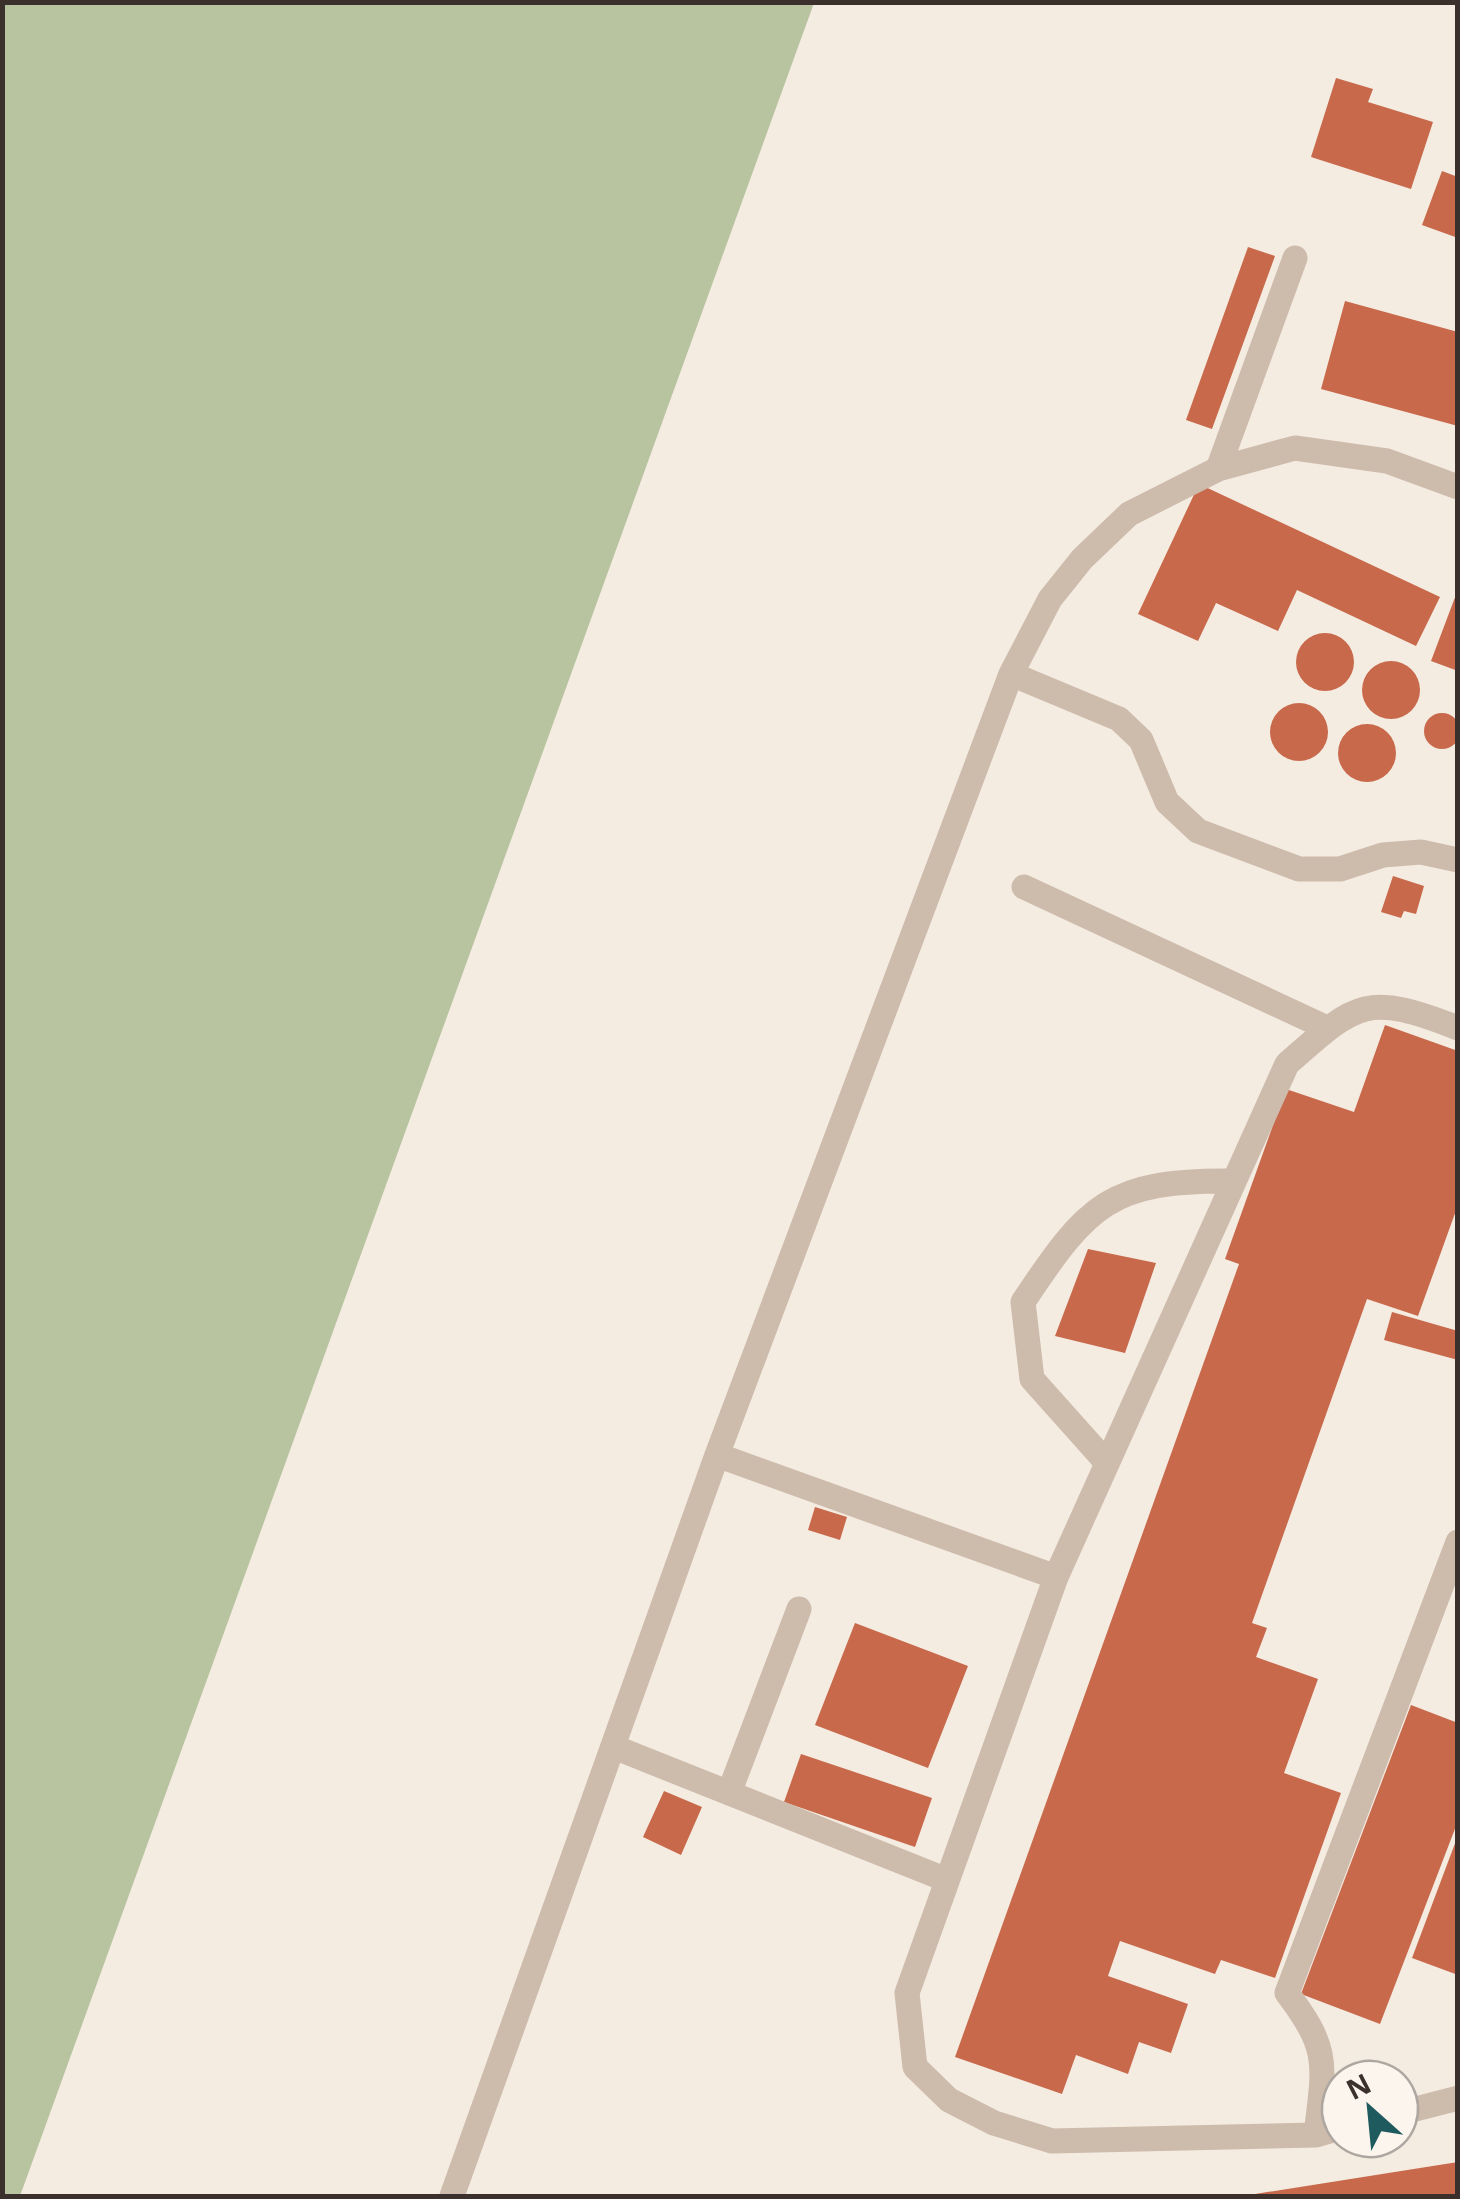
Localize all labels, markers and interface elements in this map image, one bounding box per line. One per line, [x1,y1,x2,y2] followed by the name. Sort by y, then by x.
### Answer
[1320,2059,1420,2159] north arrow
[1339,2064,1377,2108] text: N

